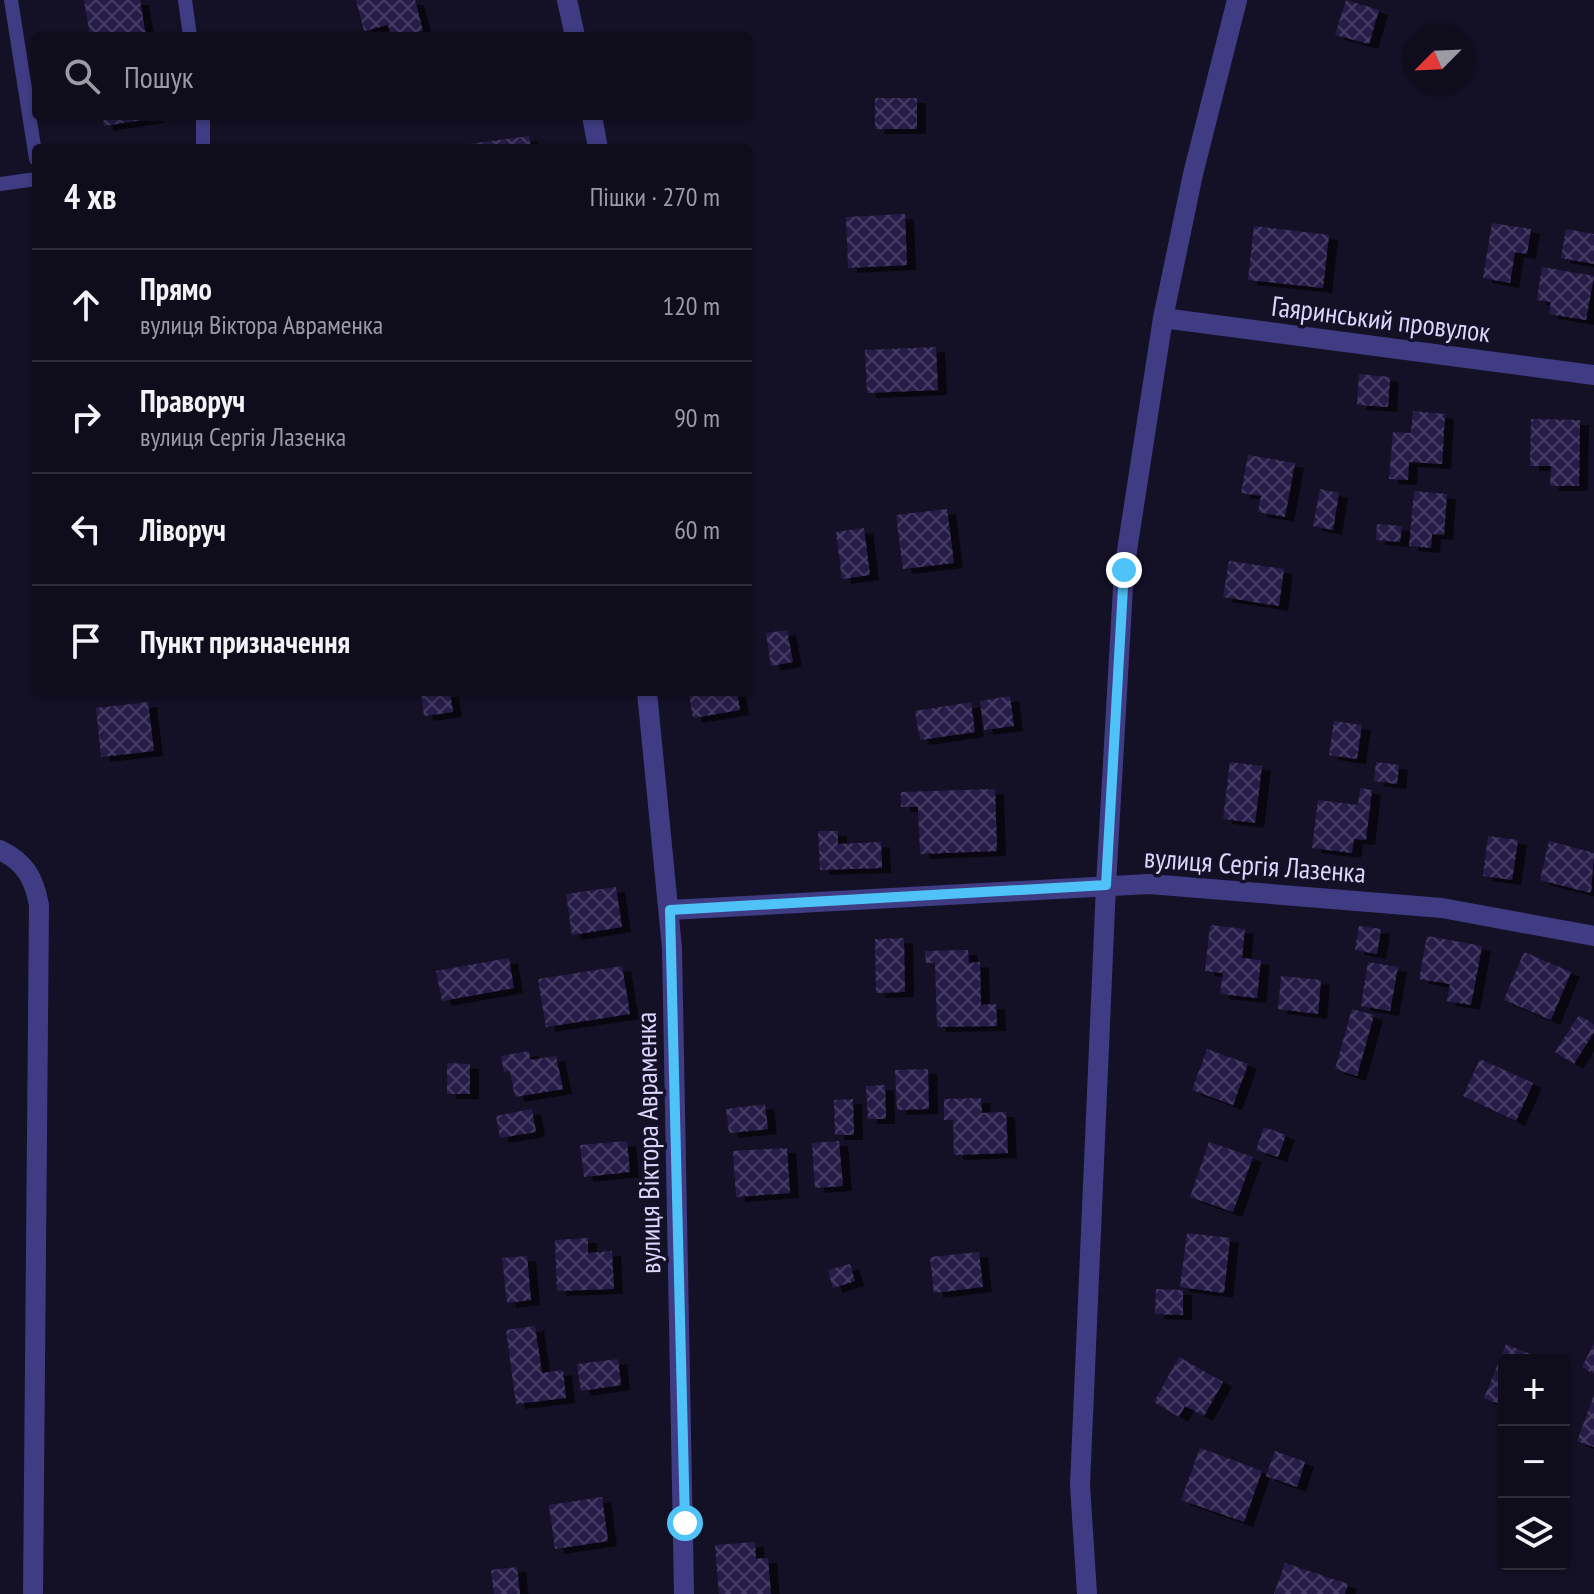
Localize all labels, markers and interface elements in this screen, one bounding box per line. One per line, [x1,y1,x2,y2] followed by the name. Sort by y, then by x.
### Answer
[1402,24,1474,96] north arrow
[32,32,752,120] search box
[60,54,104,98] icon: search
[124,57,193,96] text: Пошук
[64,174,116,218] text: 4 хв
[590,180,720,213] text: Пішки · 270 m
[140,269,212,308] text: Прямо
[64,283,108,327] icon: ahead
[1270,287,1493,350] street label: Гаяринський провулок
[662,289,720,322] text: 120 m
[140,308,383,341] text: вулиця Віктора Авраменка
[140,381,245,420] text: Праворуч
[64,395,108,439] icon: right
[674,401,720,434] text: 90 m
[140,420,346,453] text: вулиця Сергія Лазенка
[64,507,108,551] icon: left
[140,510,226,549] text: Ліворуч
[674,513,720,546] text: 60 m
[1106,552,1142,588] route end
[64,619,108,663] icon: arrive
[140,622,350,661] text: Пункт призначення
[1143,838,1367,891] street label: вулиця Сергія Лазенка
[627,1012,668,1274] street label: вулиця Віктора Авраменка
[1498,1354,1570,1570] map controls
[1498,1354,1570,1426] button: +
[1498,1426,1570,1498] button: −
[1498,1498,1570,1570] button: layers
[667,1505,703,1541] route start

